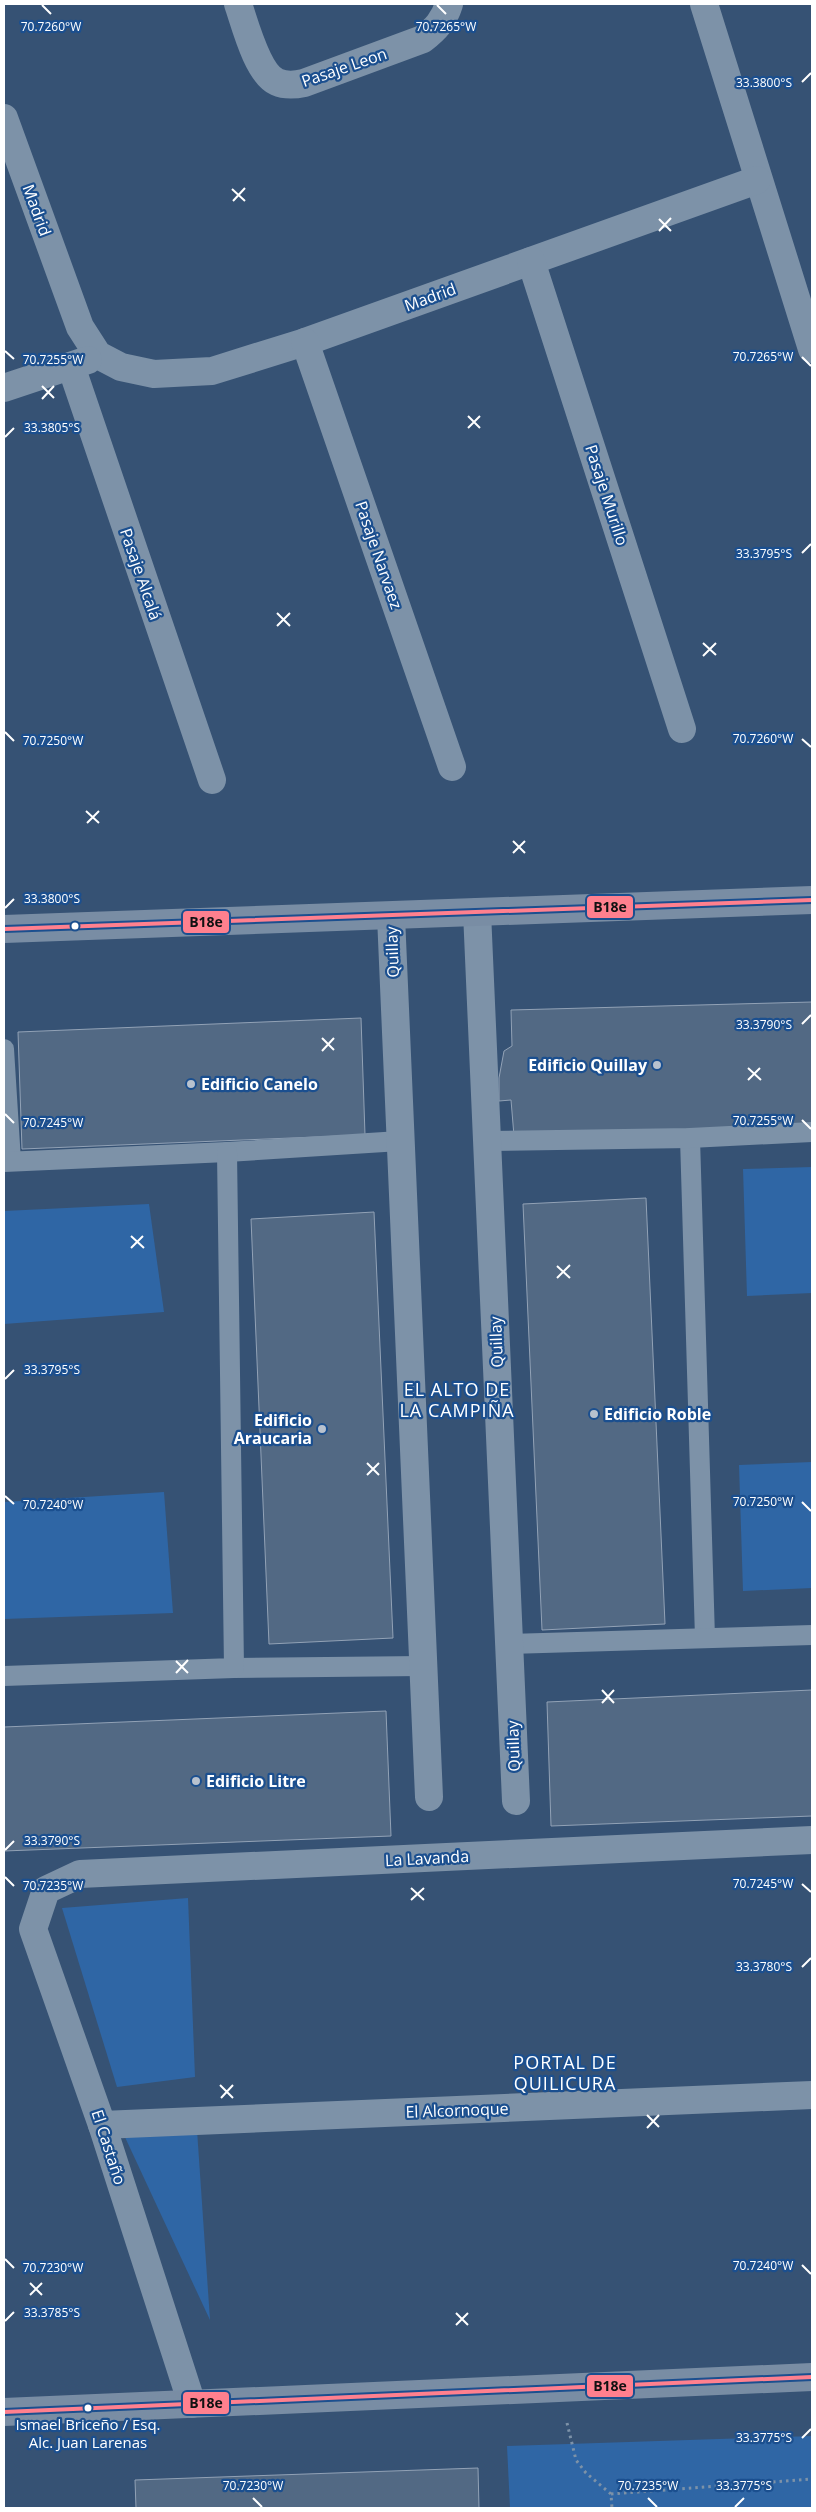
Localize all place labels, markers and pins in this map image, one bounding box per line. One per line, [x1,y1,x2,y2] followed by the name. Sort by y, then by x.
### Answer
[70,921,80,931] unlabelled marker
[528,1054,648,1076] place label: Edificio Quillay
[651,1059,663,1071] marker: Edificio Quillay
[201,1073,318,1095] place label: Edificio Canelo
[185,1078,197,1090] marker: Edificio Canelo
[604,1403,711,1425] place label: Edificio Roble
[588,1408,600,1420] marker: Edificio Roble
[234,1409,312,1449] place label: Edificio Araucaria
[316,1423,328,1435] marker: Edificio Araucaria
[206,1770,306,1792] place label: Edificio Litre
[190,1775,202,1787] marker: Edificio Litre
[83,2403,93,2413] marker: Ismael Briceño / Esq. Alc. Juan Larenas
[16,2414,161,2452] place label: Ismael Briceño / Esq. Alc. Juan Larenas

